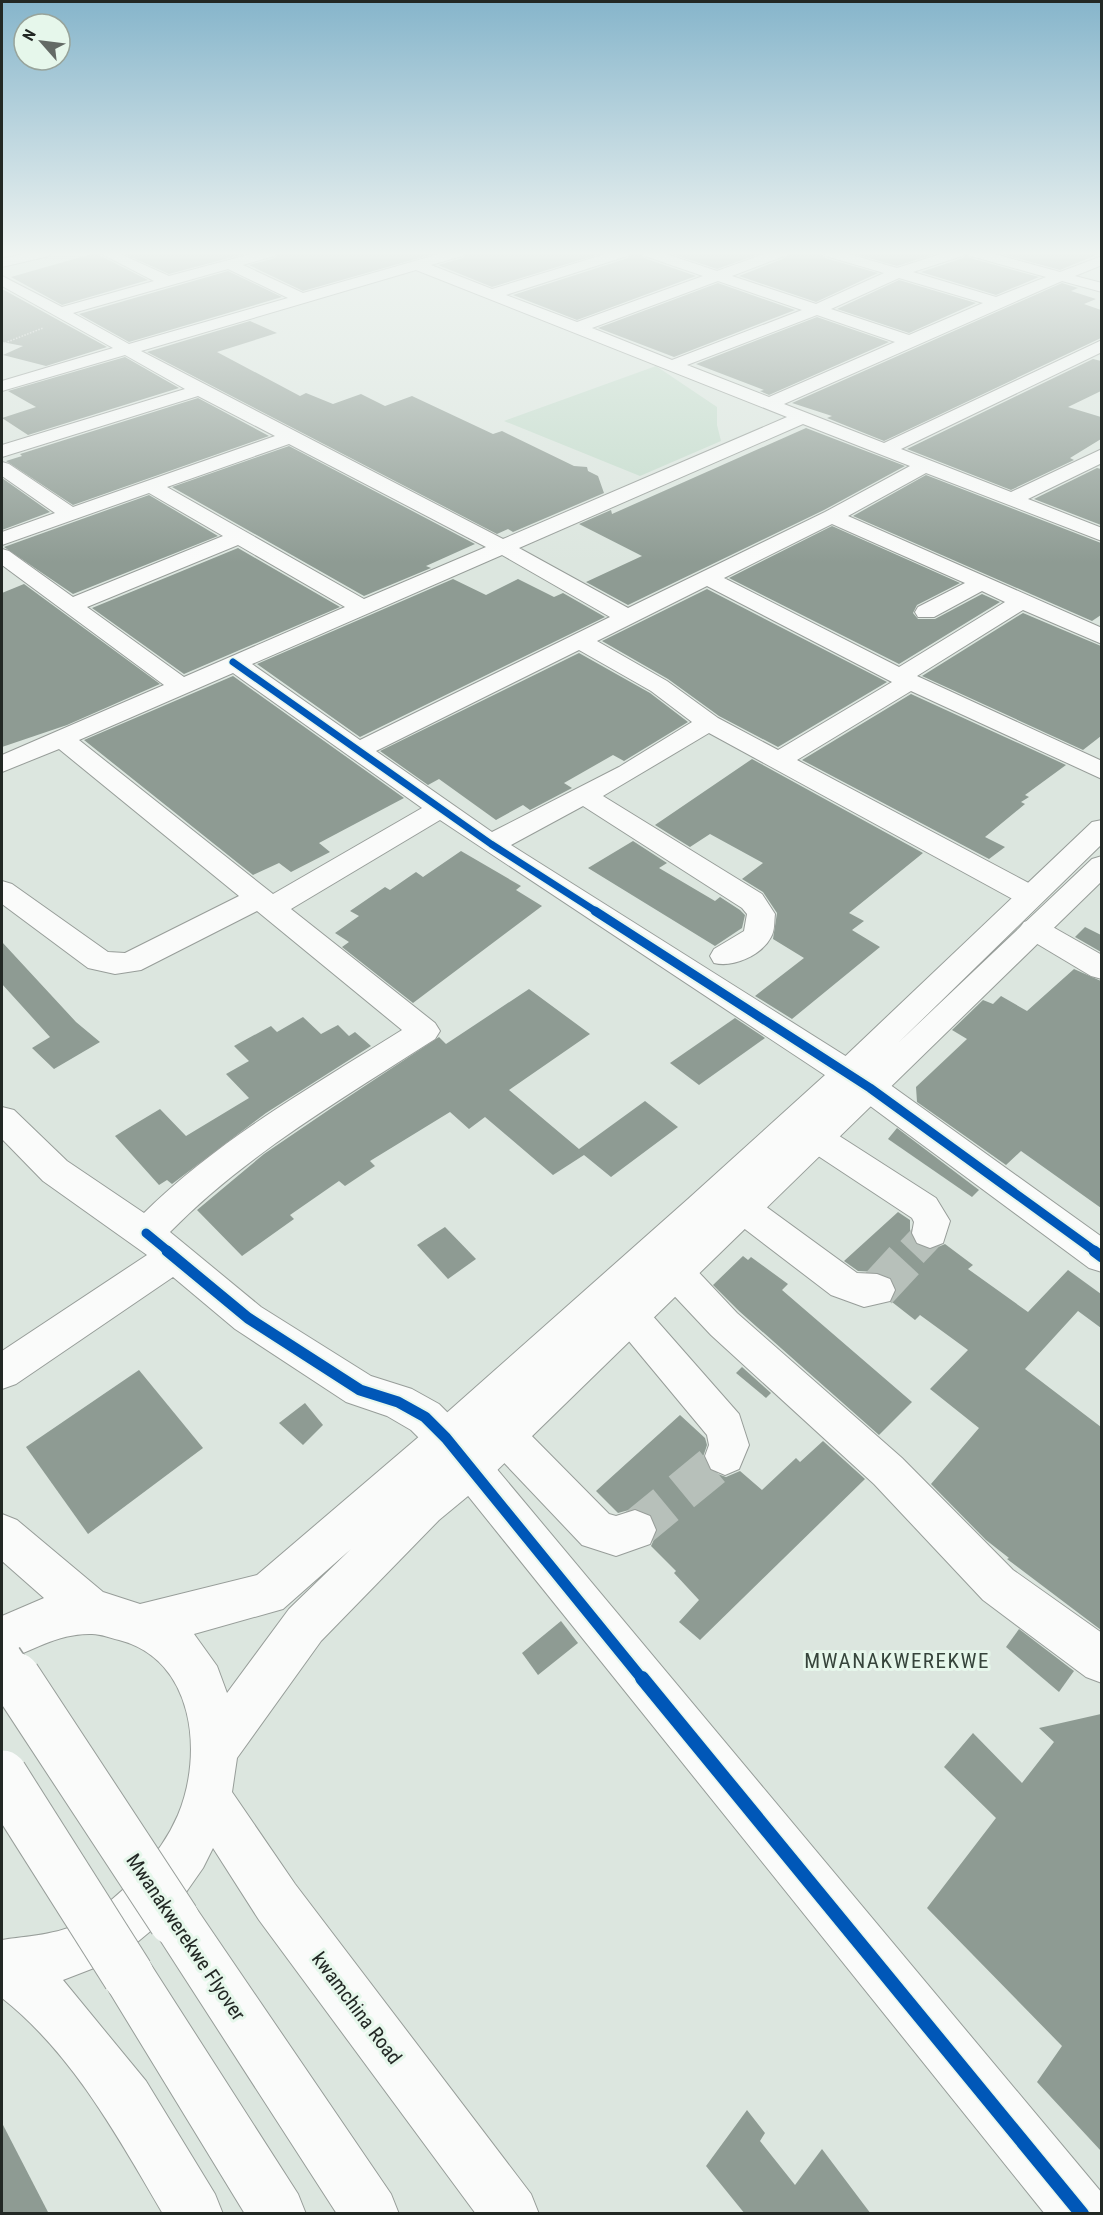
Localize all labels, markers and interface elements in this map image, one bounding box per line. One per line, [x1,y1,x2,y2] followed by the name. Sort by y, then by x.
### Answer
[12,12,72,72] north arrow
[19,26,40,44] text: N
[804,1649,990,1673] district label: MWANAKWEREKWE
[121,1849,251,2025] street label: Mwanakwerekwe Flyover
[307,1947,407,2069] street label: kwamchina Road

